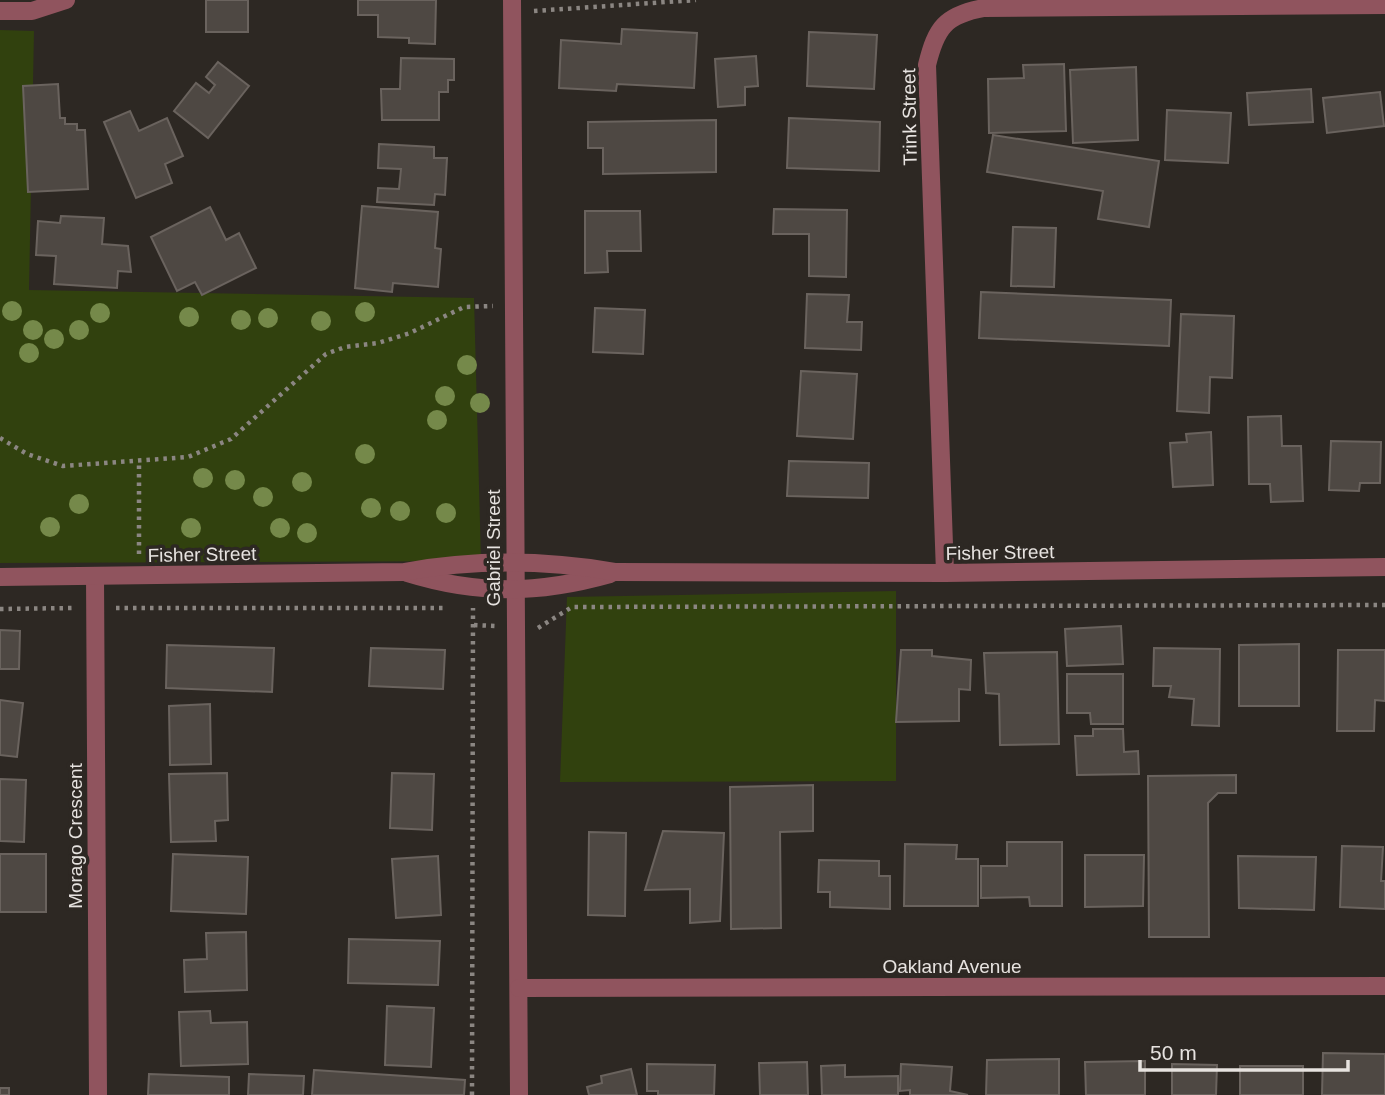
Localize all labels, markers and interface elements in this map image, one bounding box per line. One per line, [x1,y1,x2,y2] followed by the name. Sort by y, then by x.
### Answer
[898,67,921,166] street label: Trink Street
[483,489,504,607] street label: Gabriel Street
[945,541,1055,564] street label: Fisher Street
[147,543,257,566] street label: Fisher Street
[65,762,86,909] street label: Morago Crescent
[882,956,1022,977] street label: Oakland Avenue
[1140,1028,1348,1072] scale bar
[1150,1041,1197,1064] text: 50 m

